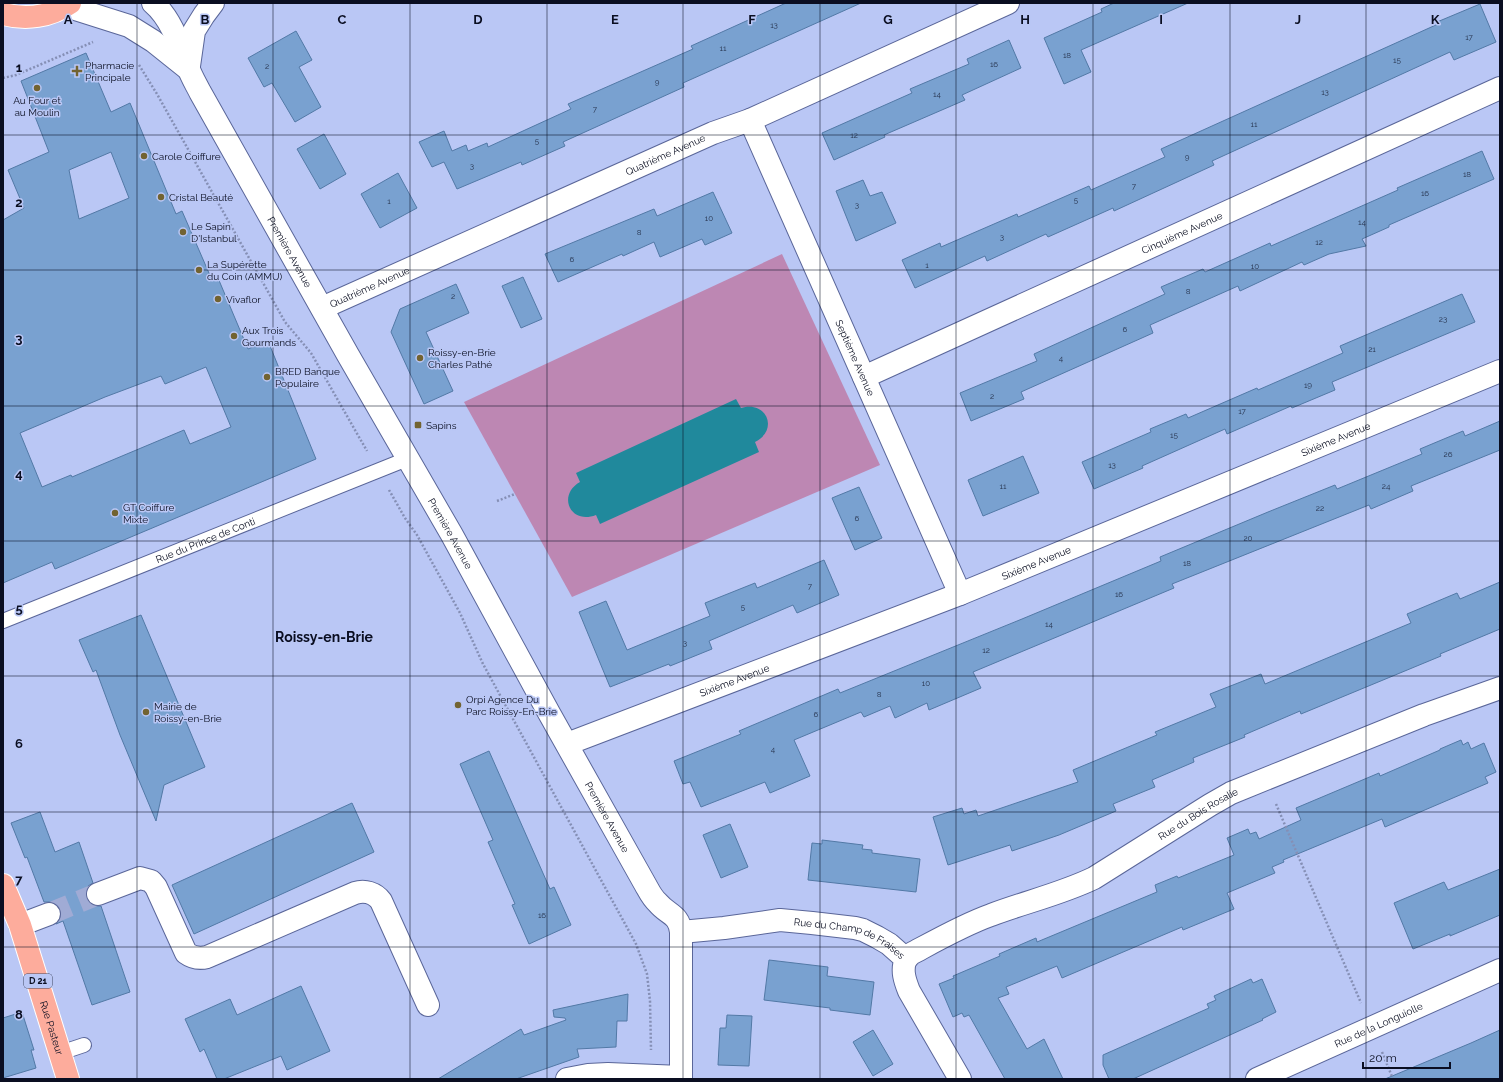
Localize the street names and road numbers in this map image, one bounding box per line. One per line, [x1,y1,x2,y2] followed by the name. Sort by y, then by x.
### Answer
[624,132,707,177] street label: Quatrième Avenue
[1140,210,1224,256] street label: Cinquième Avenue
[265,215,314,290] street label: Première Avenue
[328,265,411,310] street label: Quatrième Avenue
[833,318,877,398] street label: Septième Avenue
[1300,420,1372,459] street label: Sixième Avenue
[426,496,474,571] street label: Première Avenue
[154,515,257,565] street label: Rue du Prince de Conti
[1000,544,1073,582] street label: Sixième Avenue
[698,662,771,699] street label: Sixième Avenue
[583,780,631,855] street label: Première Avenue
[1156,786,1240,842] street label: Rue du Bois Rosalie
[793,916,907,961] street label: Rue du Champ de Fraises
[24,974,52,988] road number: D 21
[38,999,65,1057] street label: Rue Pasteur
[1333,1000,1424,1050] street label: Rue de la Longuiolle

